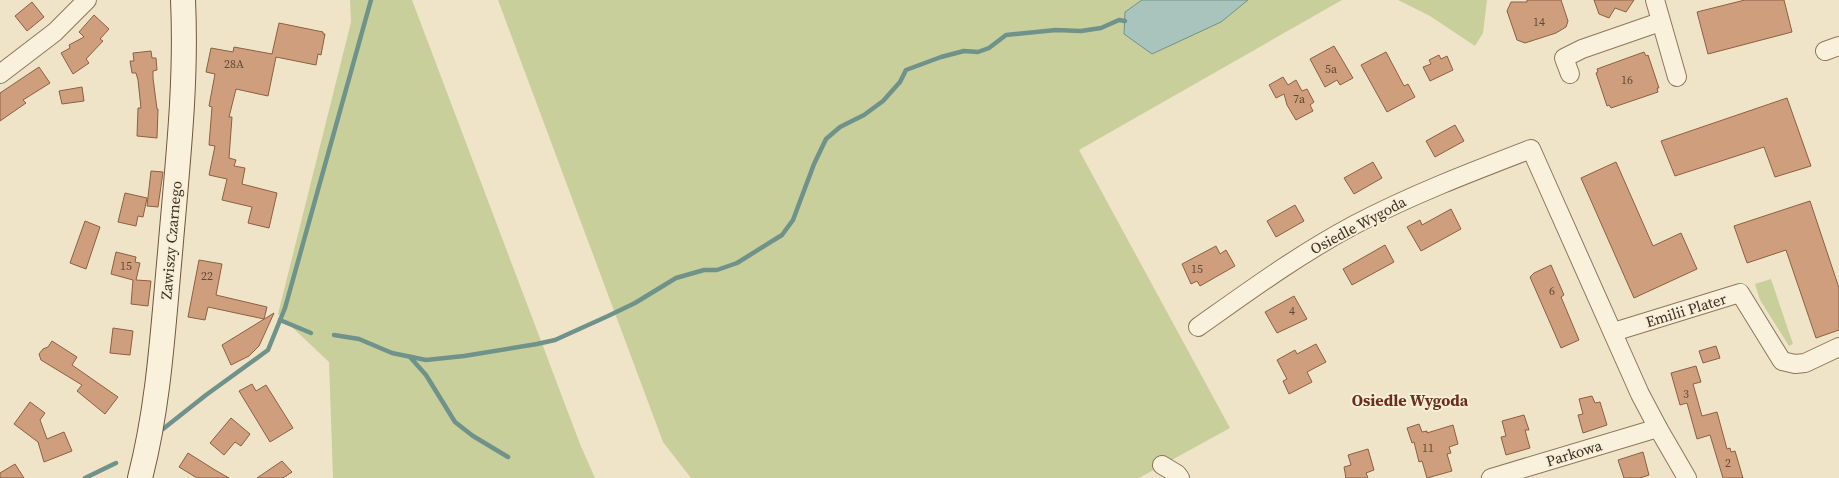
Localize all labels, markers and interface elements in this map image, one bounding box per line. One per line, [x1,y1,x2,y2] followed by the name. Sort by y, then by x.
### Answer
[1533,14,1545,30] house number: 14
[224,56,244,72] house number: 28A
[1325,61,1338,77] house number: 5a
[1621,72,1633,88] house number: 16
[1293,91,1306,107] house number: 7a
[155,180,187,300] street label: Zawiszy Czarnego
[1306,191,1410,259] street label: Osiedle Wygoda
[120,258,132,274] house number: 15
[1191,261,1203,277] house number: 15
[201,268,213,284] house number: 22
[1549,283,1555,299] house number: 6
[1643,288,1730,332] street label: Emilii Plater
[1289,303,1295,319] house number: 4
[1683,386,1689,402] house number: 3
[1352,389,1469,411] district label: Osiedle Wygoda
[1543,434,1605,471] street label: Parkowa
[1422,440,1434,456] house number: 11
[1725,455,1731,471] house number: 2

